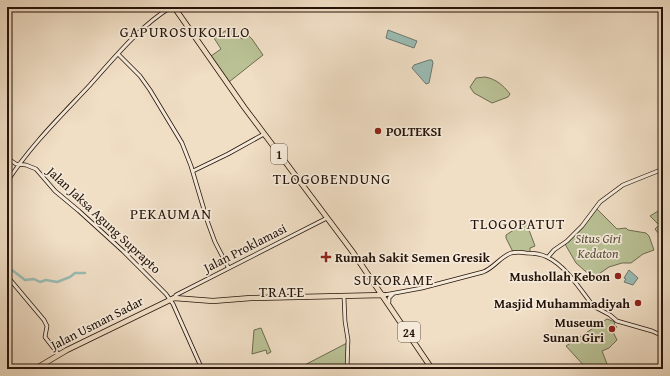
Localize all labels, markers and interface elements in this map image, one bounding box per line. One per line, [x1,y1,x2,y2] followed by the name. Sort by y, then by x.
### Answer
[120,21,250,42] district label: GAPUROSUKOLILO
[386,122,442,141] place label: POLTEKSI
[373,126,383,136] marker: POLTEKSI
[271,144,287,164] road number: 1
[41,161,165,278] street label: Jalan Jaksa Agung Suprapto
[273,168,391,189] district label: TLOGOBENDUNG
[130,203,212,224] district label: PEKAUMAN
[470,213,566,234] district label: TLOGOPATUT
[198,219,290,278] street label: Jalan Proklamasi
[575,229,622,263] park label: Situs Giri Kedaton
[335,248,491,267] place label: Rumah Sakit Semen Gresik
[320,251,332,263] marker: Rumah Sakit Semen Gresik
[510,267,610,286] place label: Mushollah Kebon
[354,269,434,290] district label: SUKORAME
[613,271,623,281] marker: Mushollah Kebon
[259,281,305,302] district label: TRATE
[46,291,147,355] street label: Jalan Usman Sadar
[494,294,630,313] place label: Masjid Muhammadiyah
[633,298,643,308] marker: Masjid Muhammadiyah
[543,313,605,347] place label: Museum Sunan Giri
[398,322,420,342] road number: 24
[607,324,617,334] marker: Museum Sunan Giri

